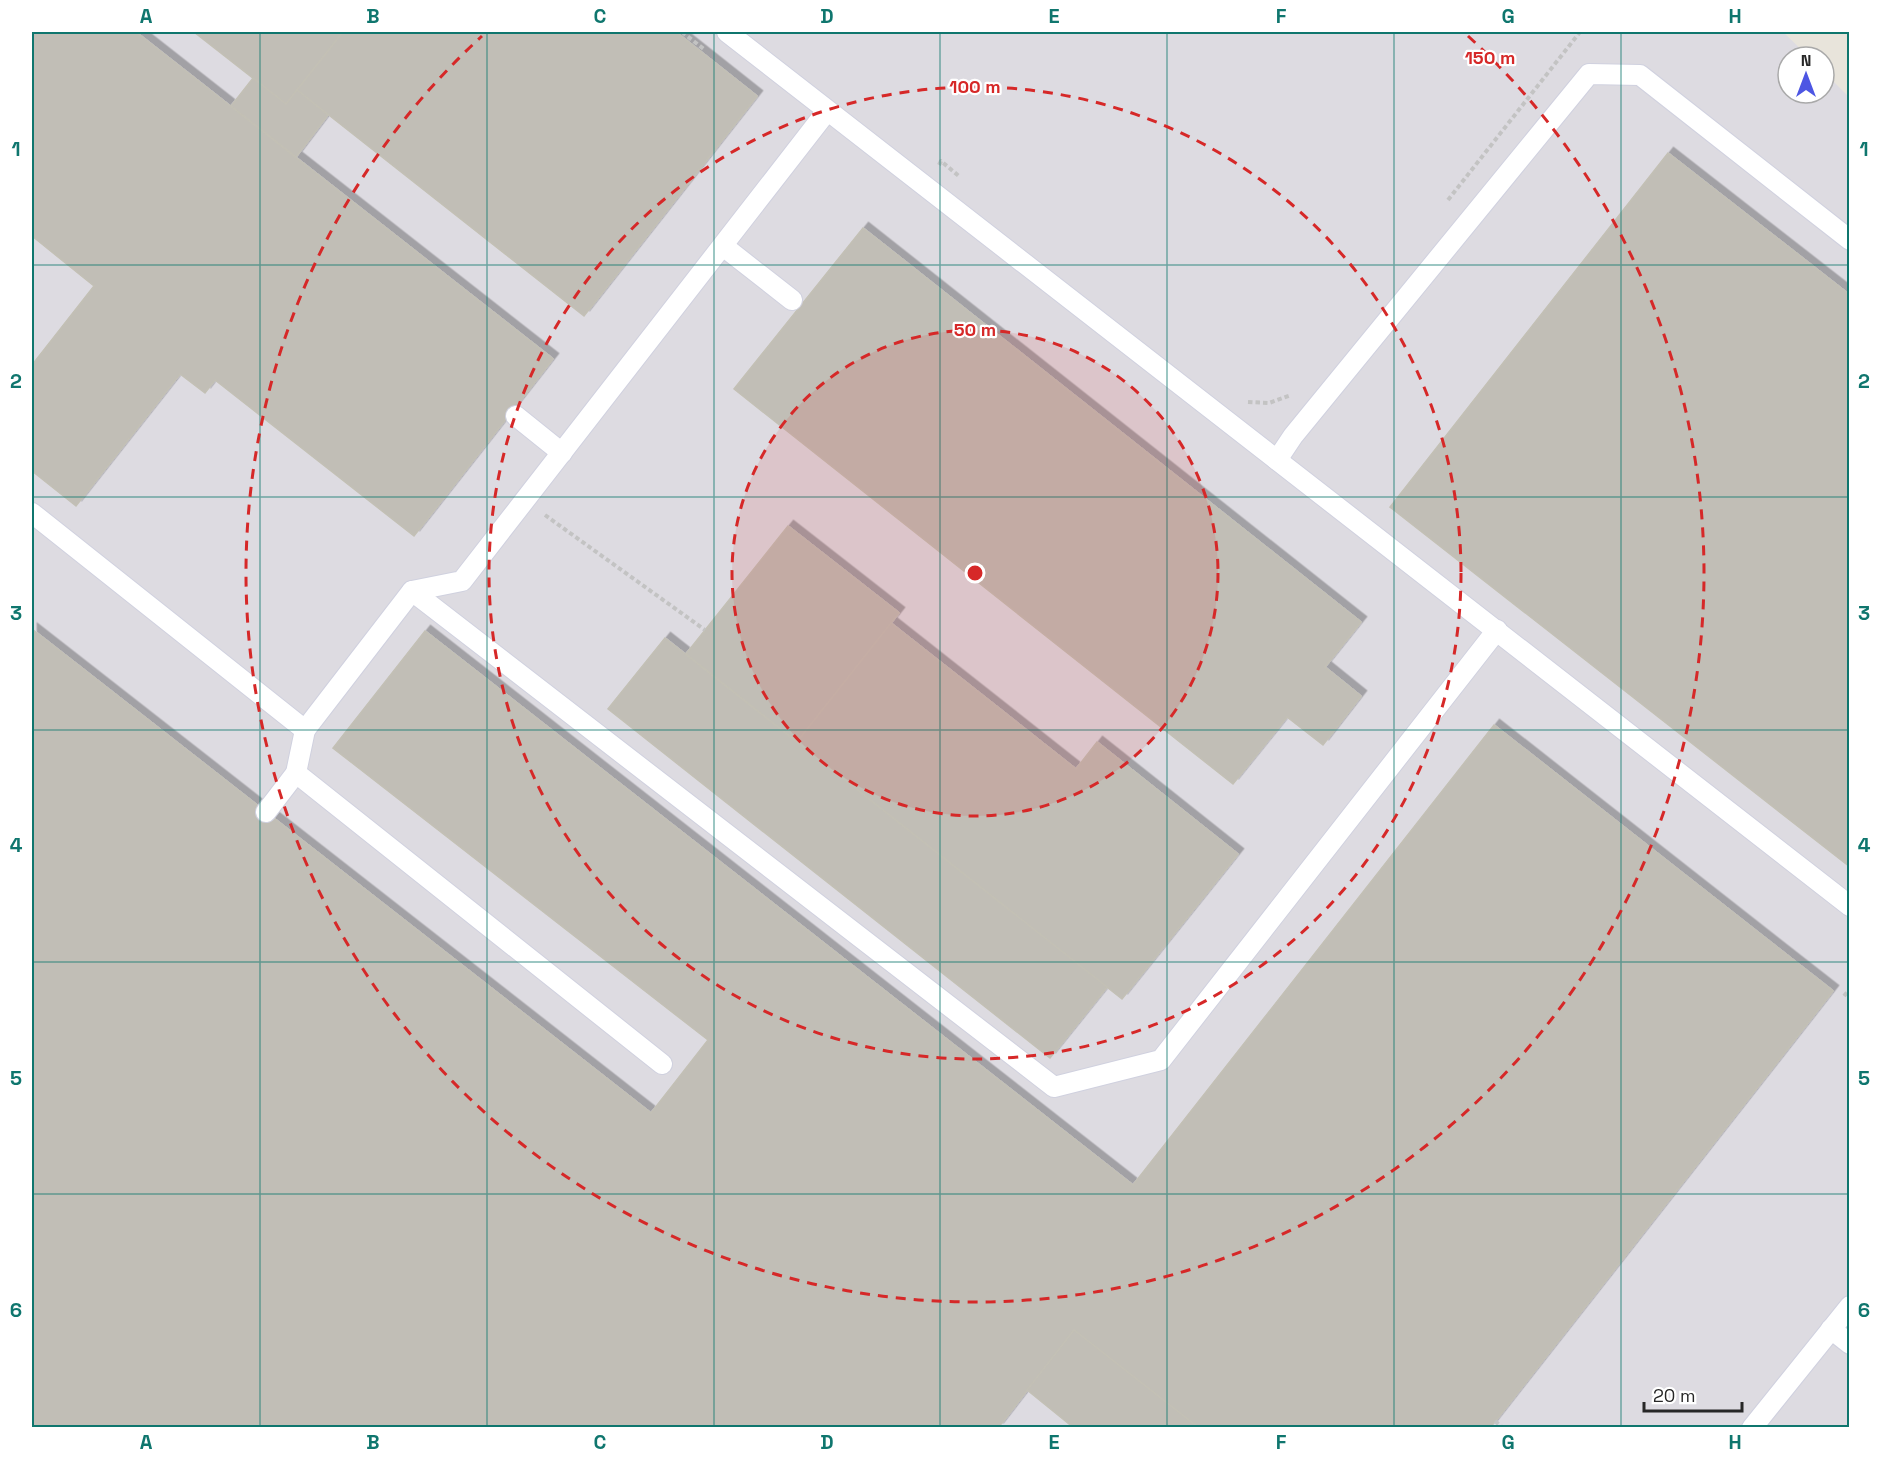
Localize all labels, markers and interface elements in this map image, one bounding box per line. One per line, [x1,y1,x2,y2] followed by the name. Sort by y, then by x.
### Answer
[140,3,153,29] text: A
[366,3,380,29] text: B
[594,3,607,29] text: C
[820,3,834,29] text: D
[1048,3,1060,29] text: E
[1276,3,1287,29] text: F
[1501,3,1515,29] text: G
[1728,3,1742,29] text: H
[1776,45,1836,105] north arrow
[1465,46,1515,69] text: 150 m
[1801,50,1811,71] text: N
[949,75,1001,98] text: 100 m
[11,136,21,162] text: 1
[1859,136,1869,162] text: 1
[954,318,996,341] text: 50 m
[10,368,22,394] text: 2
[1858,368,1870,394] text: 2
[965,563,985,583] centre of rings
[10,600,22,626] text: 3
[1858,600,1870,626] text: 3
[10,832,23,858] text: 4
[1858,832,1871,858] text: 4
[10,1065,22,1091] text: 5
[1858,1065,1870,1091] text: 5
[10,1297,22,1323] text: 6
[1858,1297,1870,1323] text: 6
[1644,1375,1742,1413] scale bar
[1653,1384,1696,1407] text: 20 m
[140,1429,153,1455] text: A
[366,1429,380,1455] text: B
[594,1429,607,1455] text: C
[820,1429,834,1455] text: D
[1048,1429,1060,1455] text: E
[1276,1429,1287,1455] text: F
[1501,1429,1515,1455] text: G
[1728,1429,1742,1455] text: H

